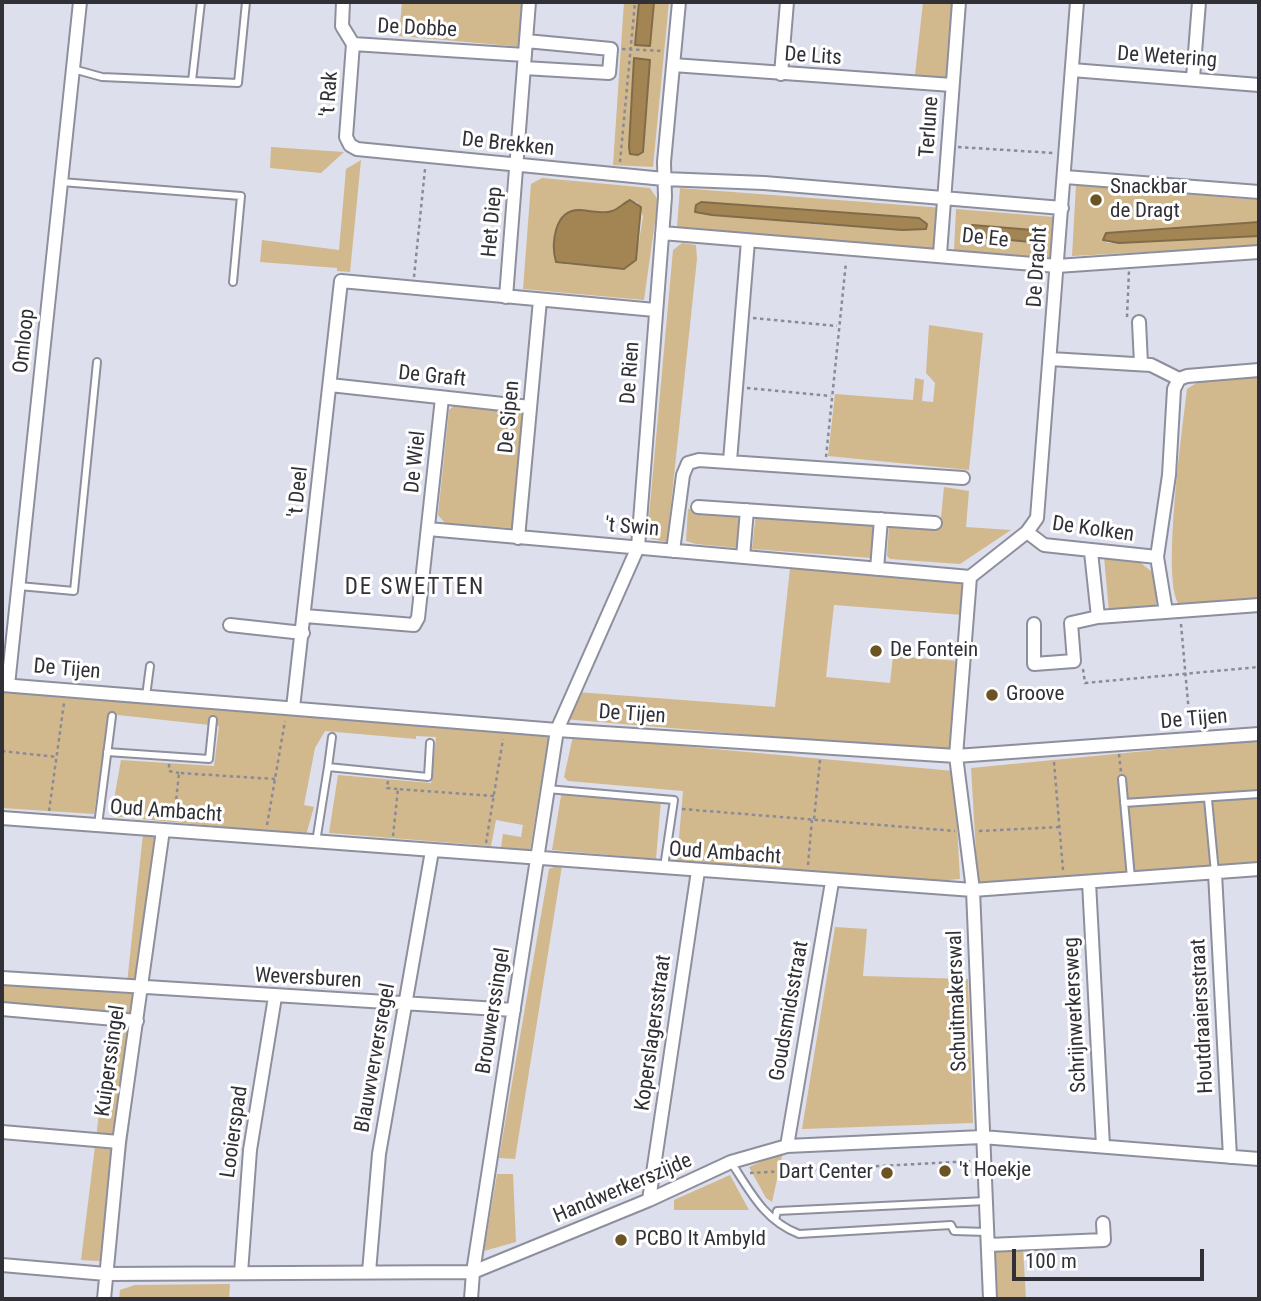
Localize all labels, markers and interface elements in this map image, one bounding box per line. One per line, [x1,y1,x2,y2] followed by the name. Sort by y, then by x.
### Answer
[377,14,457,44] street label: De Dobbe
[784,42,842,72] street label: De Lits
[1116,42,1218,74] street label: De Wetering
[316,70,344,118] street label: 't Rak
[915,96,945,158] street label: Terlune
[460,128,556,162] street label: De Brekken
[1110,175,1187,225] place label: Snackbar de Dragt
[477,186,509,258] street label: Het Diep
[1088,192,1104,208] marker: Snackbar de Dragt
[960,224,1010,254] street label: De Ee
[1023,226,1053,308] street label: De Dracht
[9,308,41,374] street label: Omloop
[616,341,646,405] street label: De Rien
[397,361,467,393] street label: De Graft
[494,380,526,454] street label: De Sipen
[400,430,432,494] street label: De Wiel
[284,465,314,519] street label: 't Deel
[1050,512,1136,548] street label: De Kolken
[604,513,660,543] street label: 't Swin
[346,574,484,602] district label: DE SWETTEN
[890,638,978,664] place label: De Fontein
[868,643,884,659] marker: De Fontein
[32,655,102,685] street label: De Tijen
[1006,682,1064,708] place label: Groove
[984,687,1000,703] marker: Groove
[598,700,666,730] street label: De Tijen
[1159,705,1229,735] street label: De Tijen
[109,796,223,828] street label: Oud Ambacht
[668,838,782,870] street label: Oud Ambacht
[943,930,973,1072] street label: Schuitmakerswal
[1059,937,1093,1093] street label: Schrijnwerkersweg
[1186,938,1220,1094] street label: Houtdraaiersstraat
[765,939,815,1083] street label: Goudsmidsstraat
[472,946,516,1076] street label: Brouwerssingel
[631,953,677,1113] street label: Koperslagersstraat
[254,964,362,994] street label: Weversburen
[350,981,402,1135] street label: Blauwverversregel
[91,1004,131,1118] street label: Kuiperssingel
[216,1084,254,1180] street label: Looierspad
[550,1149,696,1229] street label: Handwerkerszijde
[959,1158,1031,1184] place label: 't Hoekje
[779,1160,873,1186] place label: Dart Center
[937,1163,953,1179] marker: 't Hoekje
[879,1165,895,1181] marker: Dart Center
[635,1227,766,1253] place label: PCBO It Ambyld
[613,1232,629,1248] marker: PCBO It Ambyld
[1016,1234,1208,1278] scale bar
[1025,1249,1077,1273] text: 100 m

